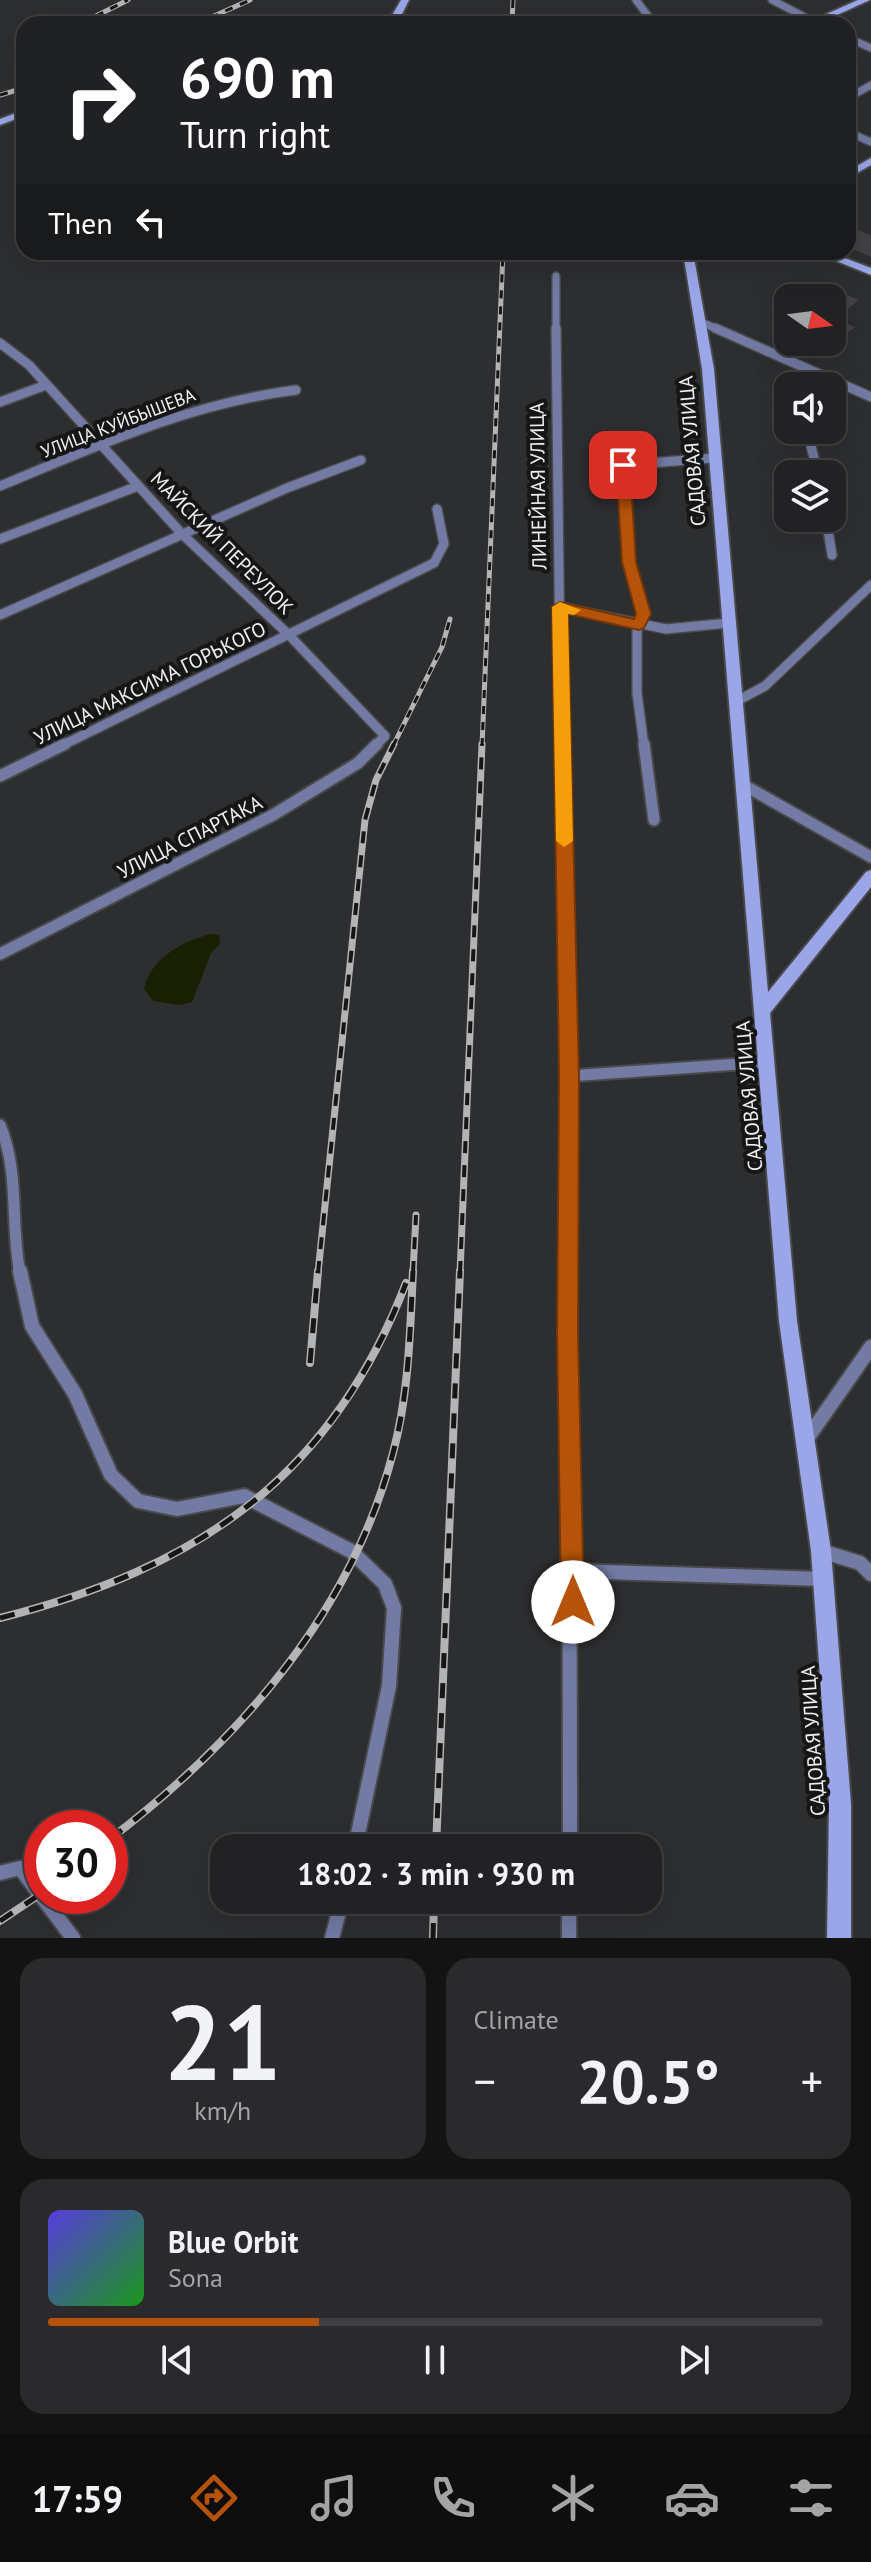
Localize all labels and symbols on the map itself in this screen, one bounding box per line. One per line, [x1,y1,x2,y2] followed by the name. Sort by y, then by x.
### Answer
[774,284,846,356] north arrow
[672,375,712,527] street label: САДОВАЯ УЛИЦА
[38,383,199,463] street label: УЛИЦА КУЙБЫШЕВА
[524,402,552,571] street label: ЛИНЕЙНАЯ УЛИЦА
[589,431,657,499] pin
[145,466,299,620] street label: МАЙСКИЙ ПЕРЕУЛОК
[30,615,270,751] street label: УЛИЦА МАКСИМА ГОРЬКОГО
[113,789,267,885] street label: УЛИЦА СПАРТАКА
[729,1020,769,1172] street label: САДОВАЯ УЛИЦА
[531,1560,615,1644] position arrow
[795,1665,831,1817] street label: САДОВАЯ УЛИЦА
[24,1810,128,1914] speed limit sign: 30

